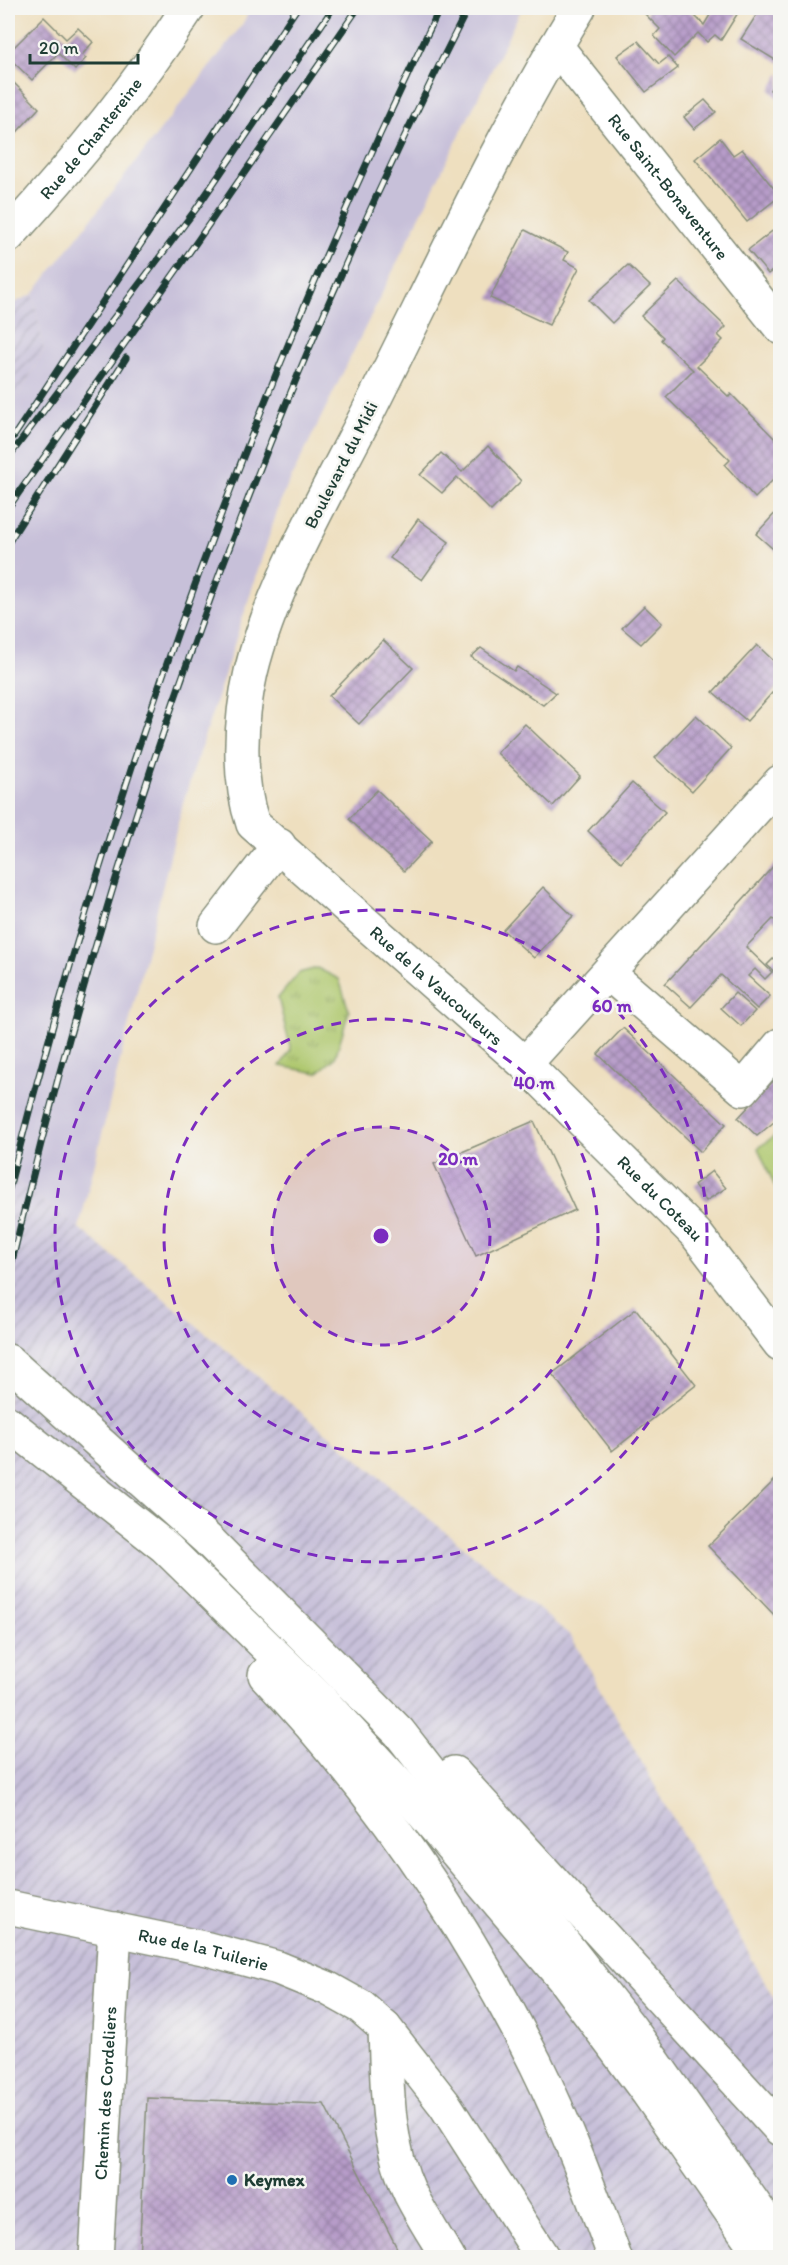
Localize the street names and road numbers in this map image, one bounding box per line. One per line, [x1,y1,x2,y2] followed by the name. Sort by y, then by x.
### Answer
[35,73,147,204] street label: Rue de Chantereine
[603,109,733,264] street label: Rue Saint-Bonaventure
[299,398,383,532] street label: Boulevard du Midi
[365,921,507,1050] street label: Rue de la Vaucouleurs
[612,1151,708,1245] street label: Rue du Coteau
[136,1924,271,1976] street label: Rue de la Tuilerie
[90,2006,122,2181] street label: Chemin des Cordeliers

